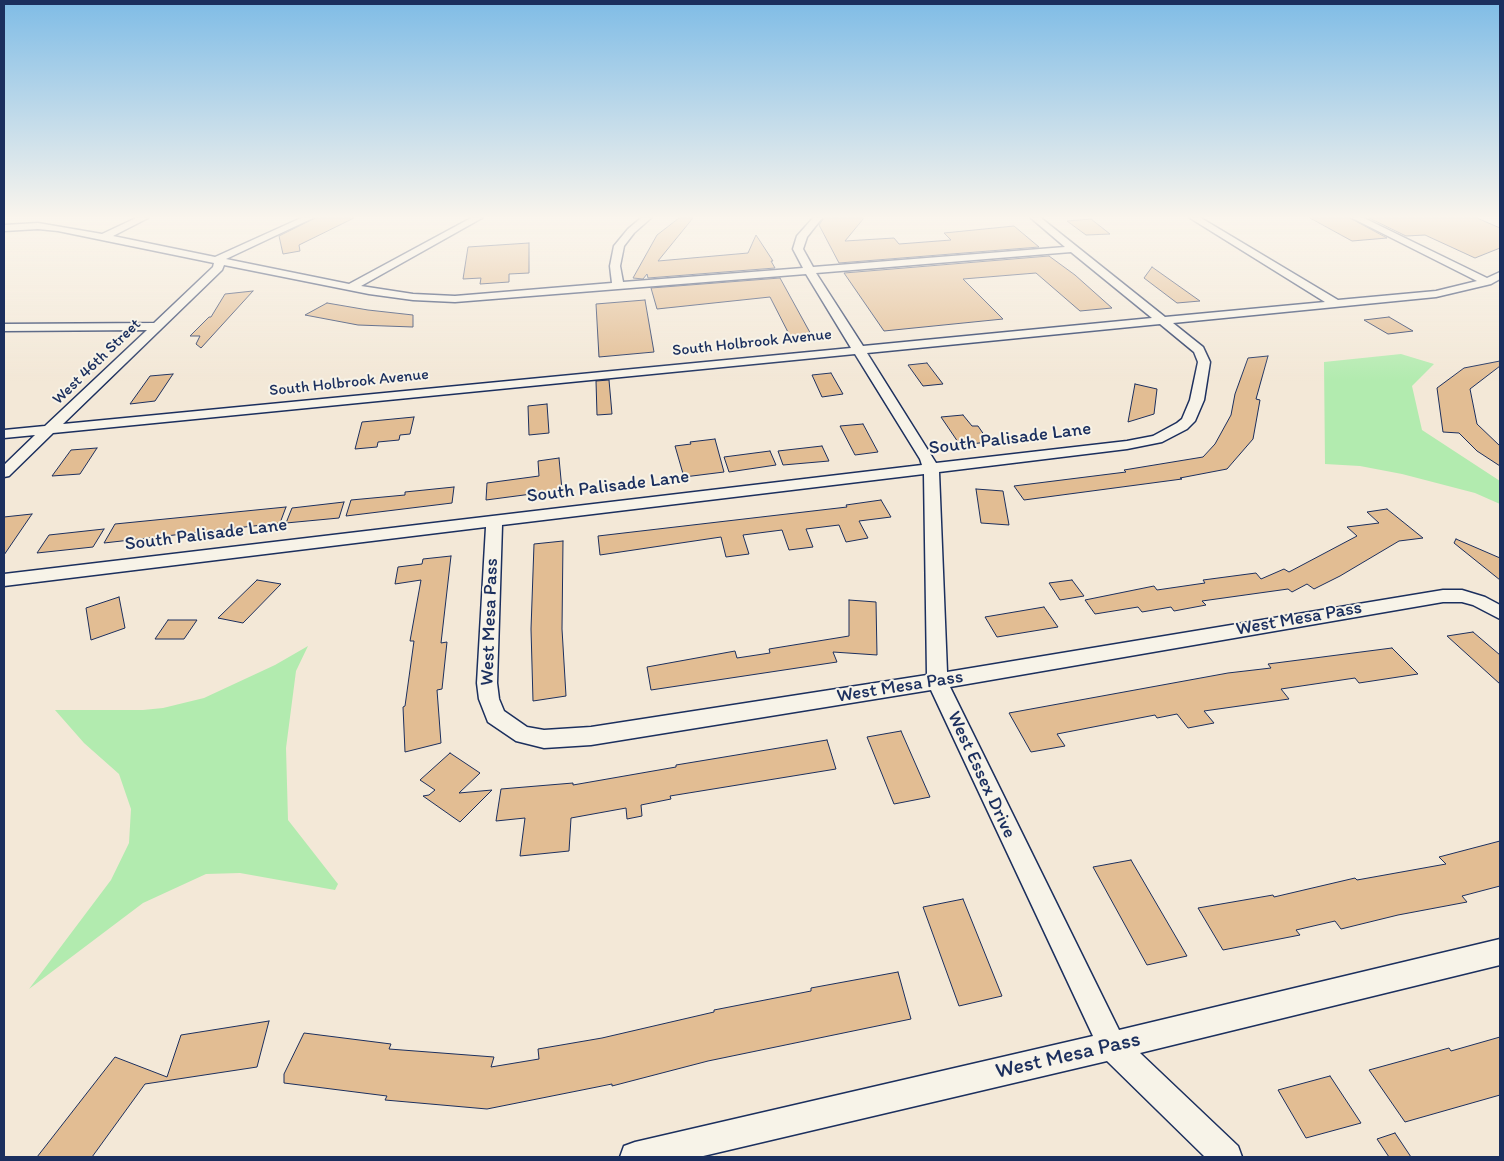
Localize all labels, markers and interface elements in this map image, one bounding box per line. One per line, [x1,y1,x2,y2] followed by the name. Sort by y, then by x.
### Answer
[49,315,145,409] street label: West 46th Street
[671,325,833,361] street label: South Holbrook Avenue
[268,365,430,401] street label: South Holbrook Avenue
[927,418,1093,460] street label: South Palisade Lane
[525,466,691,508] street label: South Palisade Lane
[123,514,289,556] street label: South Palisade Lane
[476,558,504,686] street label: West Mesa Pass
[1234,597,1364,641] street label: West Mesa Pass
[835,666,965,708] street label: West Mesa Pass
[942,708,1020,842] street label: West Essex Drive
[993,1027,1143,1085] street label: West Mesa Pass

